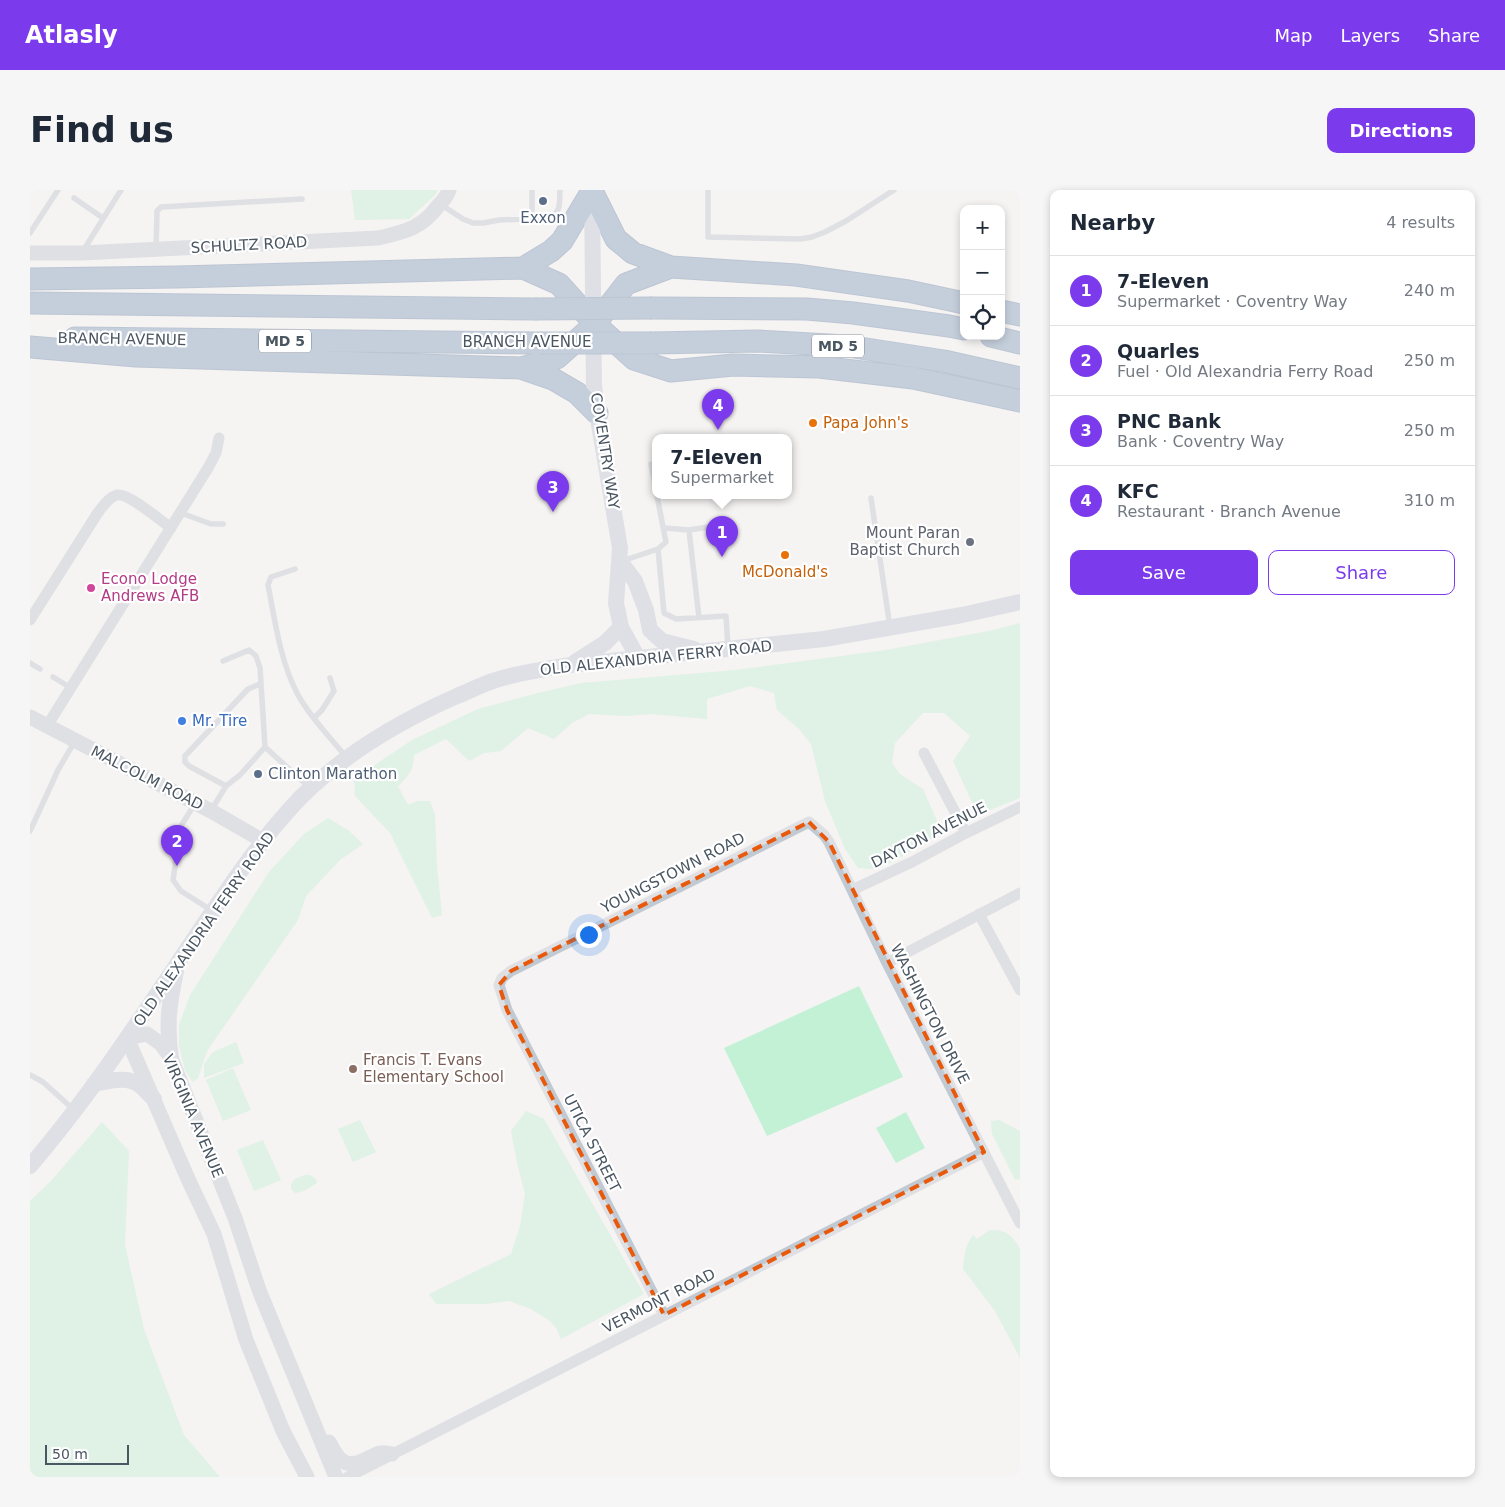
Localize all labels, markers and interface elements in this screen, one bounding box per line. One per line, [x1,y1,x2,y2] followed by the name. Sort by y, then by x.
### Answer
[25,21,118,49] text: Atlasly
[1274,25,1312,46] text: Map
[1340,25,1400,46] text: Layers
[1428,25,1480,46] text: Share
[1327,108,1475,153] button: Directions
[30,110,174,150] text: Find us
[537,195,549,207] marker: Exxon
[960,205,1005,340] map controls
[960,205,1005,250] button: +
[520,209,566,227] place label: Exxon
[1070,211,1155,235] text: Nearby
[1386,213,1455,232] text: 4 results
[190,233,308,257] street label: SCHULTZ ROAD
[960,250,1005,295] button: −
[1117,270,1209,292] text: 7-Eleven
[1080,281,1092,300] text: 1
[1404,281,1455,300] text: 240 m
[1117,292,1348,311] text: Supermarket · Coventry Way
[960,295,1005,340] button: locate
[57,329,187,349] street label: BRANCH AVENUE
[259,330,311,352] road number: MD 5
[463,333,591,351] street label: BRANCH AVENUE
[812,334,864,358] road number: MD 5
[1117,340,1200,362] text: Quarles
[1080,351,1092,370] text: 2
[1404,351,1455,370] text: 250 m
[1117,362,1373,381] text: Fuel · Old Alexandria Ferry Road
[702,389,734,430] pin: 4
[587,391,623,511] street label: COVENTRY WAY
[1117,410,1221,432] text: PNC Bank
[823,414,909,432] place label: Papa John's
[807,417,819,429] marker: Papa John's
[1080,421,1092,440] text: 3
[1404,421,1455,440] text: 250 m
[1117,432,1284,451] text: Bank · Coventry Way
[652,434,792,499] popup
[670,446,763,468] text: 7-Eleven
[670,468,774,487] text: Supermarket
[537,471,569,512] pin: 3
[1117,480,1159,502] text: KFC
[1080,491,1092,510] text: 4
[1404,491,1455,510] text: 310 m
[1117,502,1341,521] text: Restaurant · Branch Avenue
[706,516,738,557] pin: 1
[849,524,960,559] place label: Mount Paran Baptist Church
[964,536,976,548] marker: Mount Paran Baptist Church
[779,549,791,561] marker: McDonald's
[1070,550,1258,595] button: Save
[1268,550,1455,595] button: Share
[742,563,828,581] place label: McDonald's
[101,570,199,605] place label: Econo Lodge Andrews AFB
[85,582,97,594] marker: Econo Lodge Andrews AFB
[539,637,773,679] street label: OLD ALEXANDRIA FERRY ROAD
[192,712,247,730] place label: Mr. Tire
[176,715,188,727] marker: Mr. Tire
[88,742,206,814] street label: MALCOLM ROAD
[268,765,397,783] place label: Clinton Marathon
[252,768,264,780] marker: Clinton Marathon
[868,798,990,872] street label: DAYTON AVENUE
[161,825,193,866] pin: 2
[130,828,278,1030] street label: OLD ALEXANDRIA FERRY ROAD
[597,829,748,918] street label: YOUNGSTOWN ROAD
[576,922,602,948] your location
[887,941,973,1087] street label: WASHINGTON DRIVE
[159,1051,227,1181] street label: VIRGINIA AVENUE
[363,1051,504,1086] place label: Francis T. Evans Elementary School
[347,1063,359,1075] marker: Francis T. Evans Elementary School
[560,1091,625,1196] street label: UTICA STREET
[600,1265,718,1337] street label: VERMONT ROAD
[45,1442,129,1465] scale bar
[52,1446,88,1462] text: 50 m

